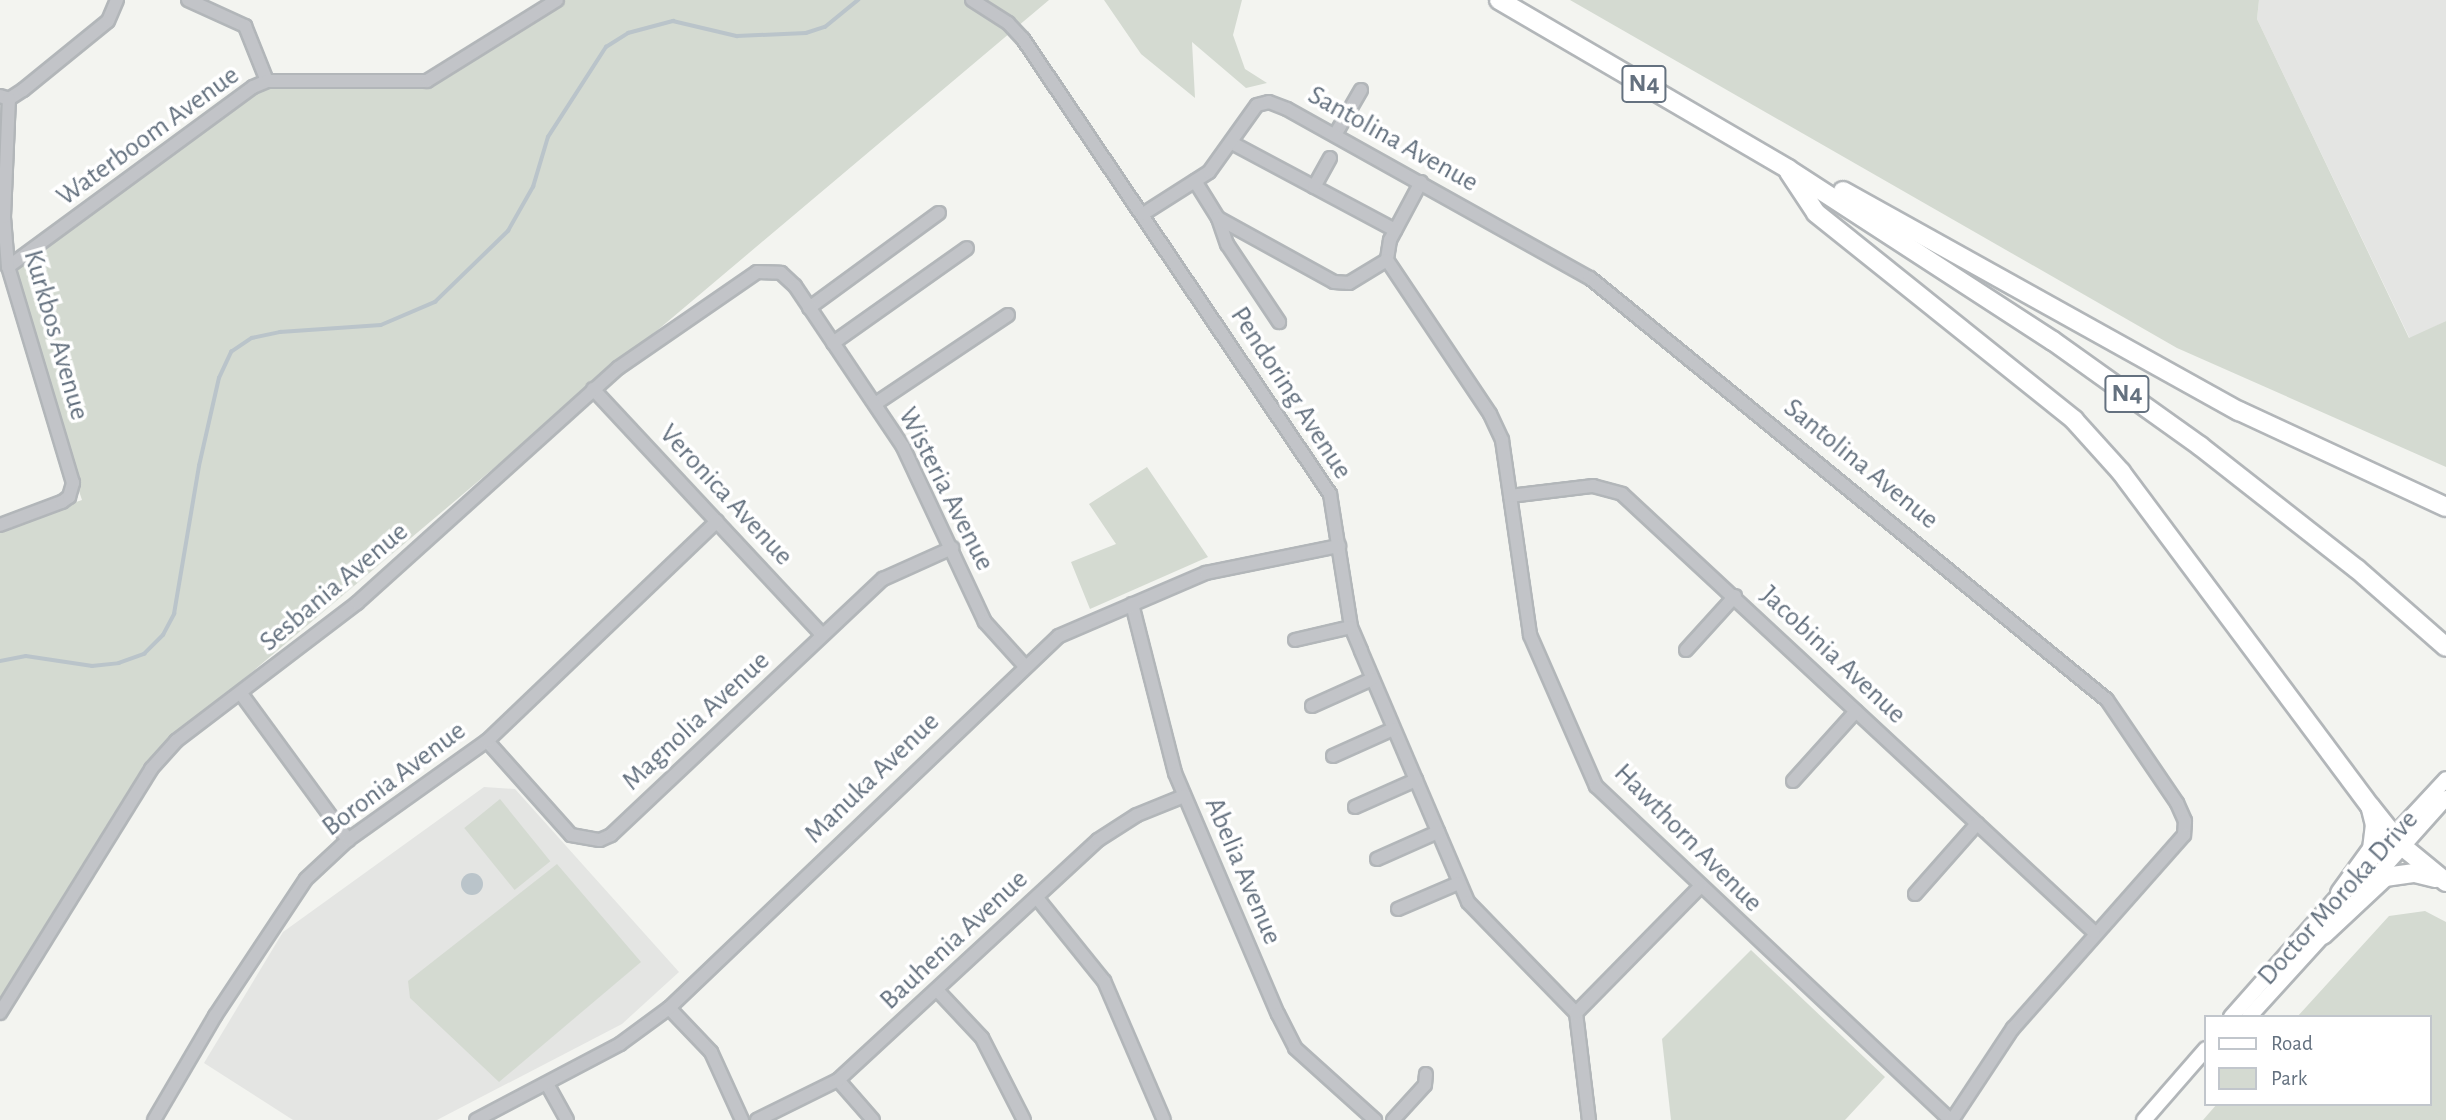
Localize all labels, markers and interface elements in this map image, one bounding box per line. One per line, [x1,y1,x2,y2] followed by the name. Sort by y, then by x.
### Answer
[50,59,246,213] street label: Waterboom Avenue
[1621,61,1667,106] road number: N4
[1302,78,1484,200] street label: Santolina Avenue
[16,246,96,424] street label: Kurkbos Avenue
[1223,300,1359,486] street label: Pendoring Avenue
[2104,372,2150,416] road number: N4
[1777,391,1945,537] street label: Santolina Avenue
[890,402,1002,576] street label: Wisteria Avenue
[652,417,800,573] street label: Veronica Avenue
[253,515,415,659] street label: Sesbania Avenue
[1753,579,1913,731] street label: Jacobinia Avenue
[615,644,777,798] street label: Magnolia Avenue
[798,705,946,851] street label: Manuka Avenue
[316,714,472,844] street label: Boronia Avenue
[1607,757,1769,919] street label: Hawthorn Avenue
[1197,792,1289,950] street label: Abelia Avenue
[2251,804,2425,992] street label: Doctor Moroka Drive
[873,863,1035,1017] street label: Bauhenia Avenue
[2204,1015,2432,1106] legend
[2271,1033,2313,1054] text: Road
[2271,1068,2307,1089] text: Park

